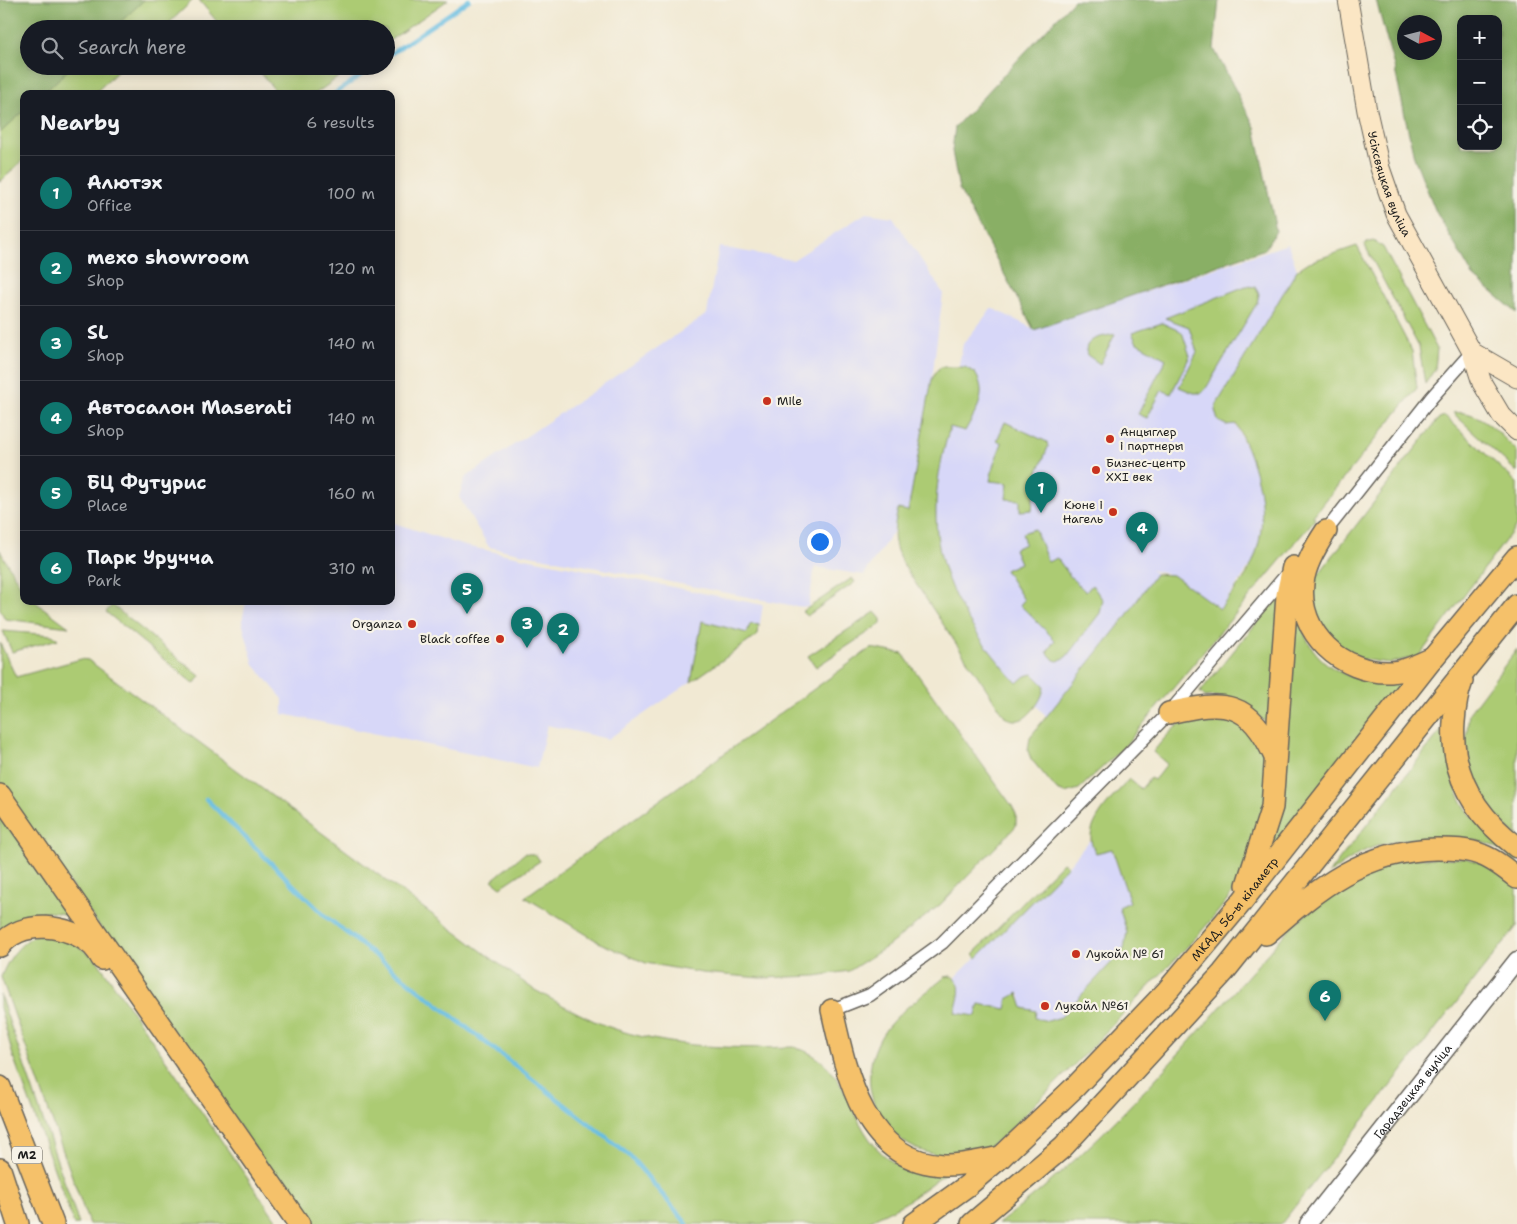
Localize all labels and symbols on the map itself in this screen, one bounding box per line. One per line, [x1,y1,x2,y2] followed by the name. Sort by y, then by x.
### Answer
[1397,15,1442,60] north arrow
[1364,130,1415,240] street label: Усіхсвяцкая вуліца
[777,393,802,409] place label: Mile
[761,395,773,407] marker: Mile
[1120,424,1183,454] place label: Анцыглер і партнеры
[1104,433,1116,445] marker: Анцыглер і партнеры
[1106,455,1186,485] place label: Бизнес-центр XXI век
[1090,464,1102,476] marker: Бизнес-центр XXI век
[1025,472,1057,513] pin: 1
[1063,497,1103,527] place label: Кюне і Нагель
[1107,506,1119,518] marker: Кюне і Нагель
[1126,512,1158,553] pin: 4
[807,529,833,555] your location
[451,573,483,614] pin: 5
[511,607,543,648] pin: 3
[547,613,579,654] pin: 2
[352,616,403,632] place label: Organza
[406,618,418,630] marker: Organza
[420,631,490,647] place label: Black coffee
[494,633,506,645] marker: Black coffee
[1187,854,1282,964] street label: МКАД, 56-ы кіламетр
[1086,946,1164,962] place label: Лукойл № 61
[1070,948,1082,960] marker: Лукойл № 61
[1309,980,1341,1021] pin: 6
[1055,998,1129,1014] place label: Лукойл №61
[1039,1000,1051,1012] marker: Лукойл №61
[1370,1040,1456,1142] street label: Гарадзецкая вуліца
[12,1146,42,1164] road number: М2

